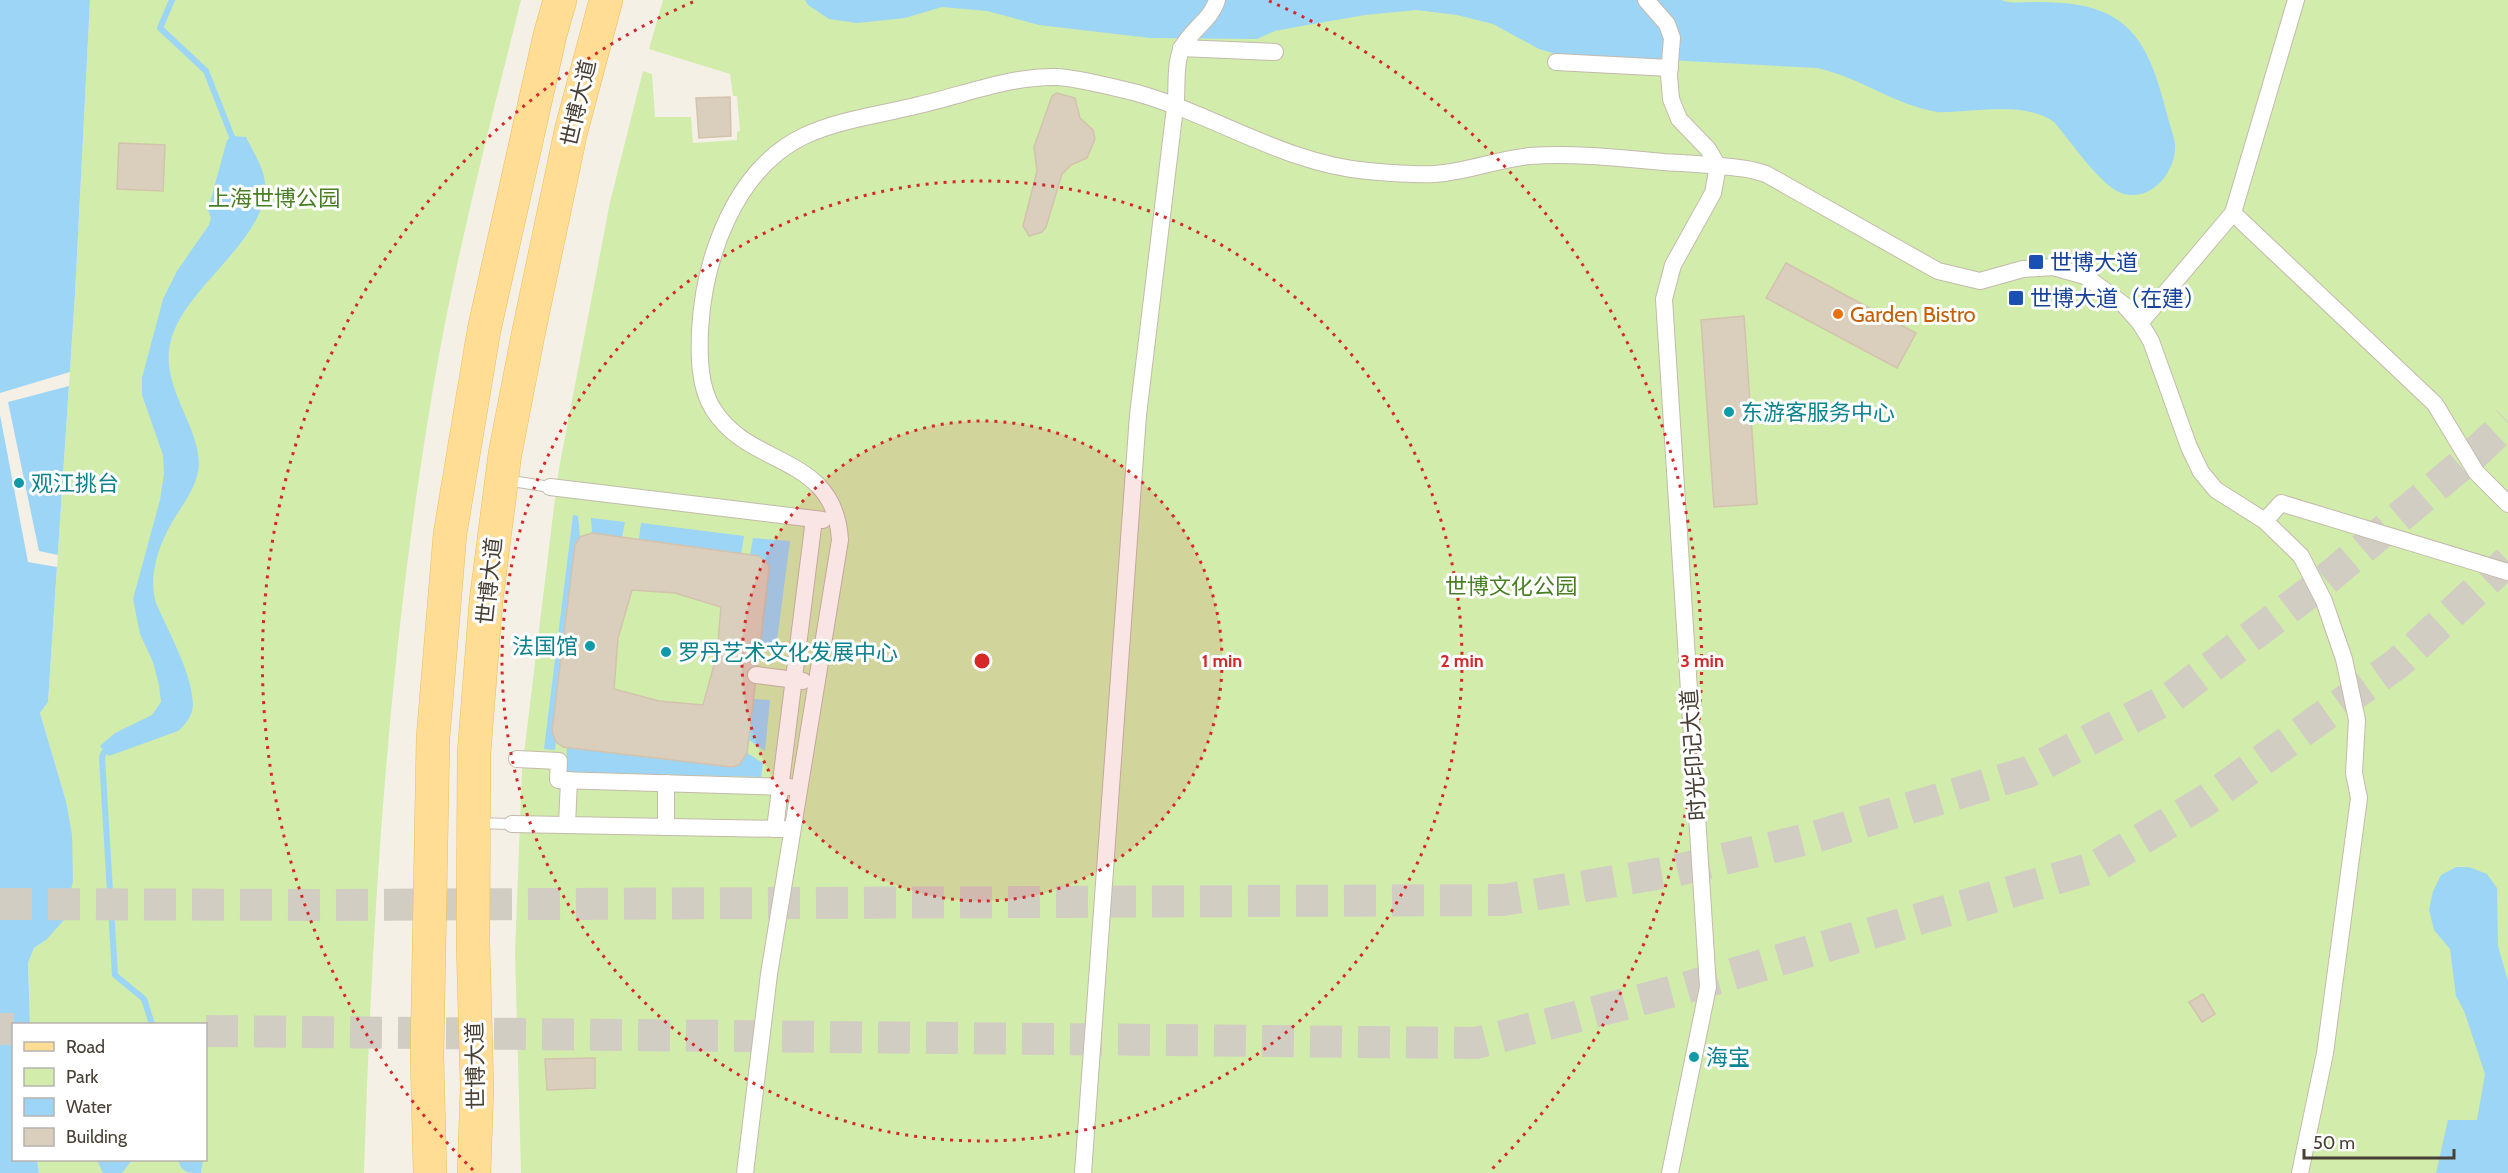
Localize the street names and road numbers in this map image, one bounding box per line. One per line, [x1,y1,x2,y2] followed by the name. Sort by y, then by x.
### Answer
[555,57,602,149] street label: 世博大道
[471,536,508,626] street label: 世博大道
[1675,688,1712,822] street label: 时光印记大道
[461,1022,490,1110] street label: 世博大道

